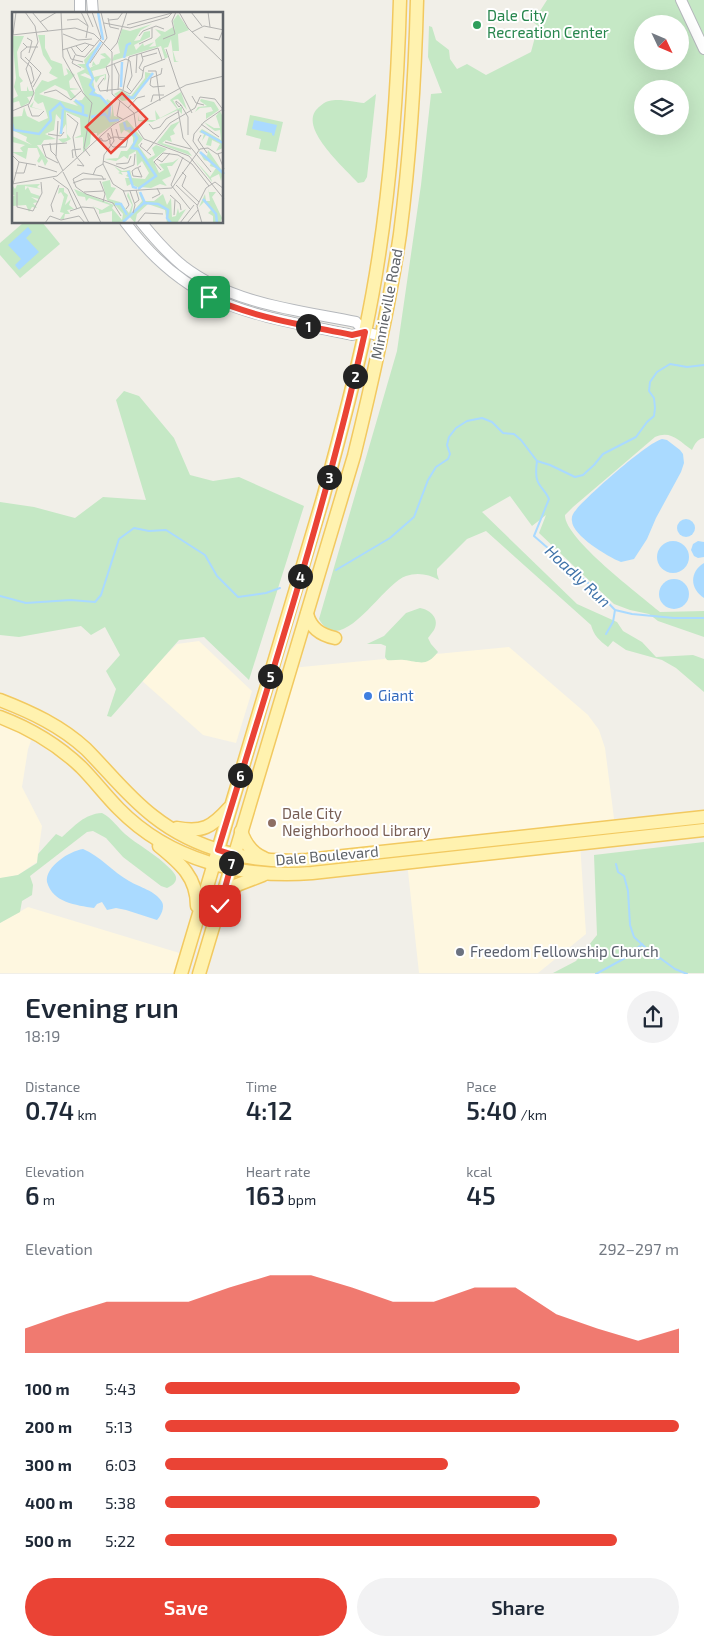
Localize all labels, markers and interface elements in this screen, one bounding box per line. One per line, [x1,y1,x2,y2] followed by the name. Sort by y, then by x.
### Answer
[487,6,609,41] place label: Dale City Recreation Center
[12,12,224,224] inset map
[634,15,689,70] north arrow
[634,15,689,135] map controls
[471,19,483,31] marker: Dale City Recreation Center
[634,80,689,135] button: layers
[366,247,406,361] street label: Minnieville Road
[188,276,230,318] pin
[195,283,223,311] icon: arrive
[296,314,320,338] pin: 1
[305,318,312,335] text: 1
[342,364,368,388] pin: 2
[351,368,360,385] text: 2
[316,464,342,490] pin: 3
[326,469,333,486] text: 3
[541,540,615,612] water label: Hoadly Run
[288,564,312,588] pin: 4
[296,568,305,585] text: 4
[258,664,282,688] pin: 5
[267,668,274,685] text: 5
[378,686,414,704] place label: Giant
[362,690,374,702] marker: Giant
[228,762,252,788] pin: 6
[236,767,245,784] text: 6
[282,804,430,839] place label: Dale City Neighborhood Library
[266,817,278,829] marker: Dale City Neighborhood Library
[275,842,379,868] street label: Dale Boulevard
[218,850,244,876] pin: 7
[228,855,235,872] text: 7
[199,885,241,927] pin
[206,892,234,920] icon: check
[470,942,659,960] place label: Freedom Fellowship Church
[454,946,466,958] marker: Freedom Fellowship Church
[25,990,179,1024] text: Evening run
[627,991,679,1043] button: share
[25,1026,60,1045] text: 18:19
[25,1078,80,1095] text: Distance
[246,1078,277,1095] text: Time
[466,1078,496,1095] text: Pace
[25,1095,74,1125] text: 0.74
[246,1095,292,1125] text: 4:12
[466,1095,517,1125] text: 5:40
[74,1106,97,1123] text: km
[517,1106,547,1123] text: /km
[25,1163,84,1180] text: Elevation
[246,1163,310,1180] text: Heart rate
[466,1163,492,1180] text: kcal
[25,1180,40,1210] text: 6
[246,1180,285,1210] text: 163
[466,1180,496,1210] text: 45
[40,1191,55,1208] text: m
[285,1191,316,1208] text: bpm
[25,1239,93,1258] text: Elevation
[598,1239,679,1258] text: 292–297 m
[25,1379,70,1398] text: 100 m
[105,1379,136,1398] text: 5:43
[25,1417,72,1436] text: 200 m
[105,1417,133,1436] text: 5:13
[25,1455,72,1474] text: 300 m
[105,1455,136,1474] text: 6:03
[25,1493,73,1512] text: 400 m
[105,1493,136,1512] text: 5:38
[25,1531,72,1550] text: 500 m
[105,1531,135,1550] text: 5:22
[25,1578,347,1636] button: Save
[357,1578,679,1636] button: Share

